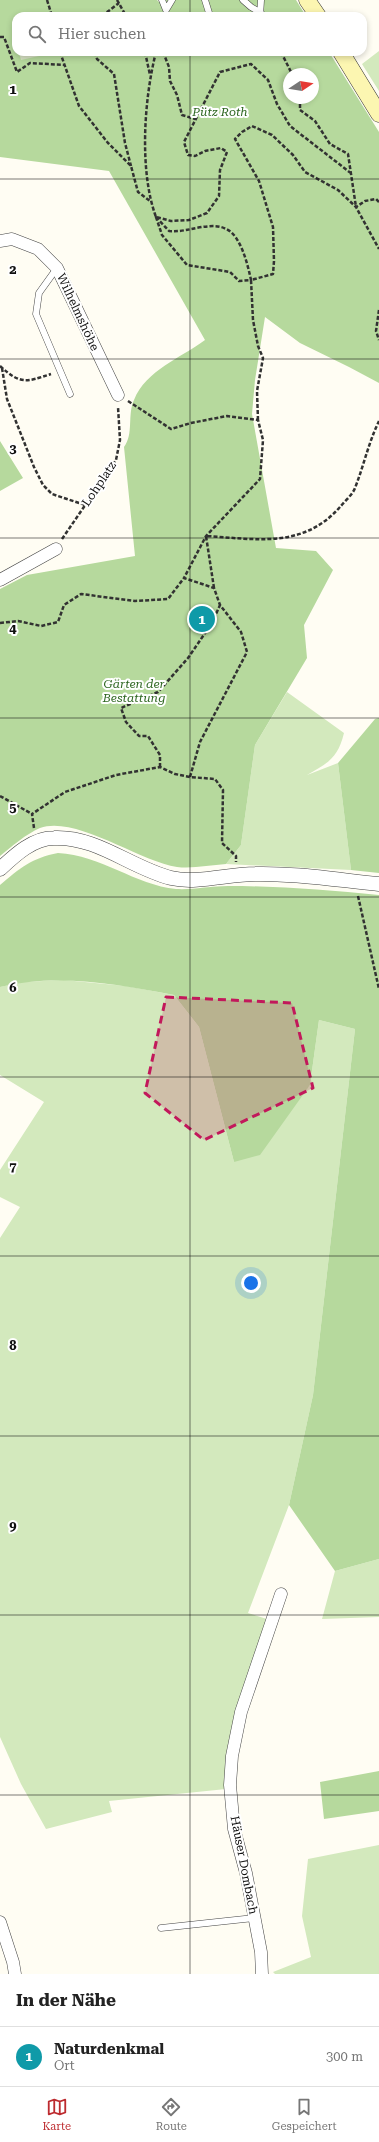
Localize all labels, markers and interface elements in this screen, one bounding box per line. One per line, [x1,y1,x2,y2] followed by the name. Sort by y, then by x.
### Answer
[12,12,367,56] search box
[26,23,48,45] icon: search
[58,25,146,43] text: Hier suchen
[283,68,319,104] north arrow
[9,82,17,97] text: 1
[191,105,248,119] park label: Pütz Roth
[9,262,17,277] text: 2
[54,271,102,353] street label: Wilhelmshöhe
[9,441,17,456] text: 3
[79,459,119,509] street label: Lohplatz
[189,604,215,634] pin: 1
[9,621,17,636] text: 4
[102,677,165,705] park label: Gärten der Bestattung
[9,800,17,815] text: 5
[9,980,17,995] text: 6
[9,1159,17,1174] text: 7
[241,1273,261,1293] your location
[9,1338,17,1353] text: 8
[9,1518,17,1533] text: 9
[228,1815,260,1916] street label: Häuser Dombach
[16,1990,116,2010] text: In der Nähe
[54,2040,164,2058] text: Naturdenkmal
[25,2049,33,2064] text: 1
[326,2049,363,2064] text: 300 m
[54,2058,75,2073] text: Ort
[42,2096,71,2133] tab: Karte
[156,2096,187,2133] tab: Route
[272,2096,337,2133] tab: Gespeichert

